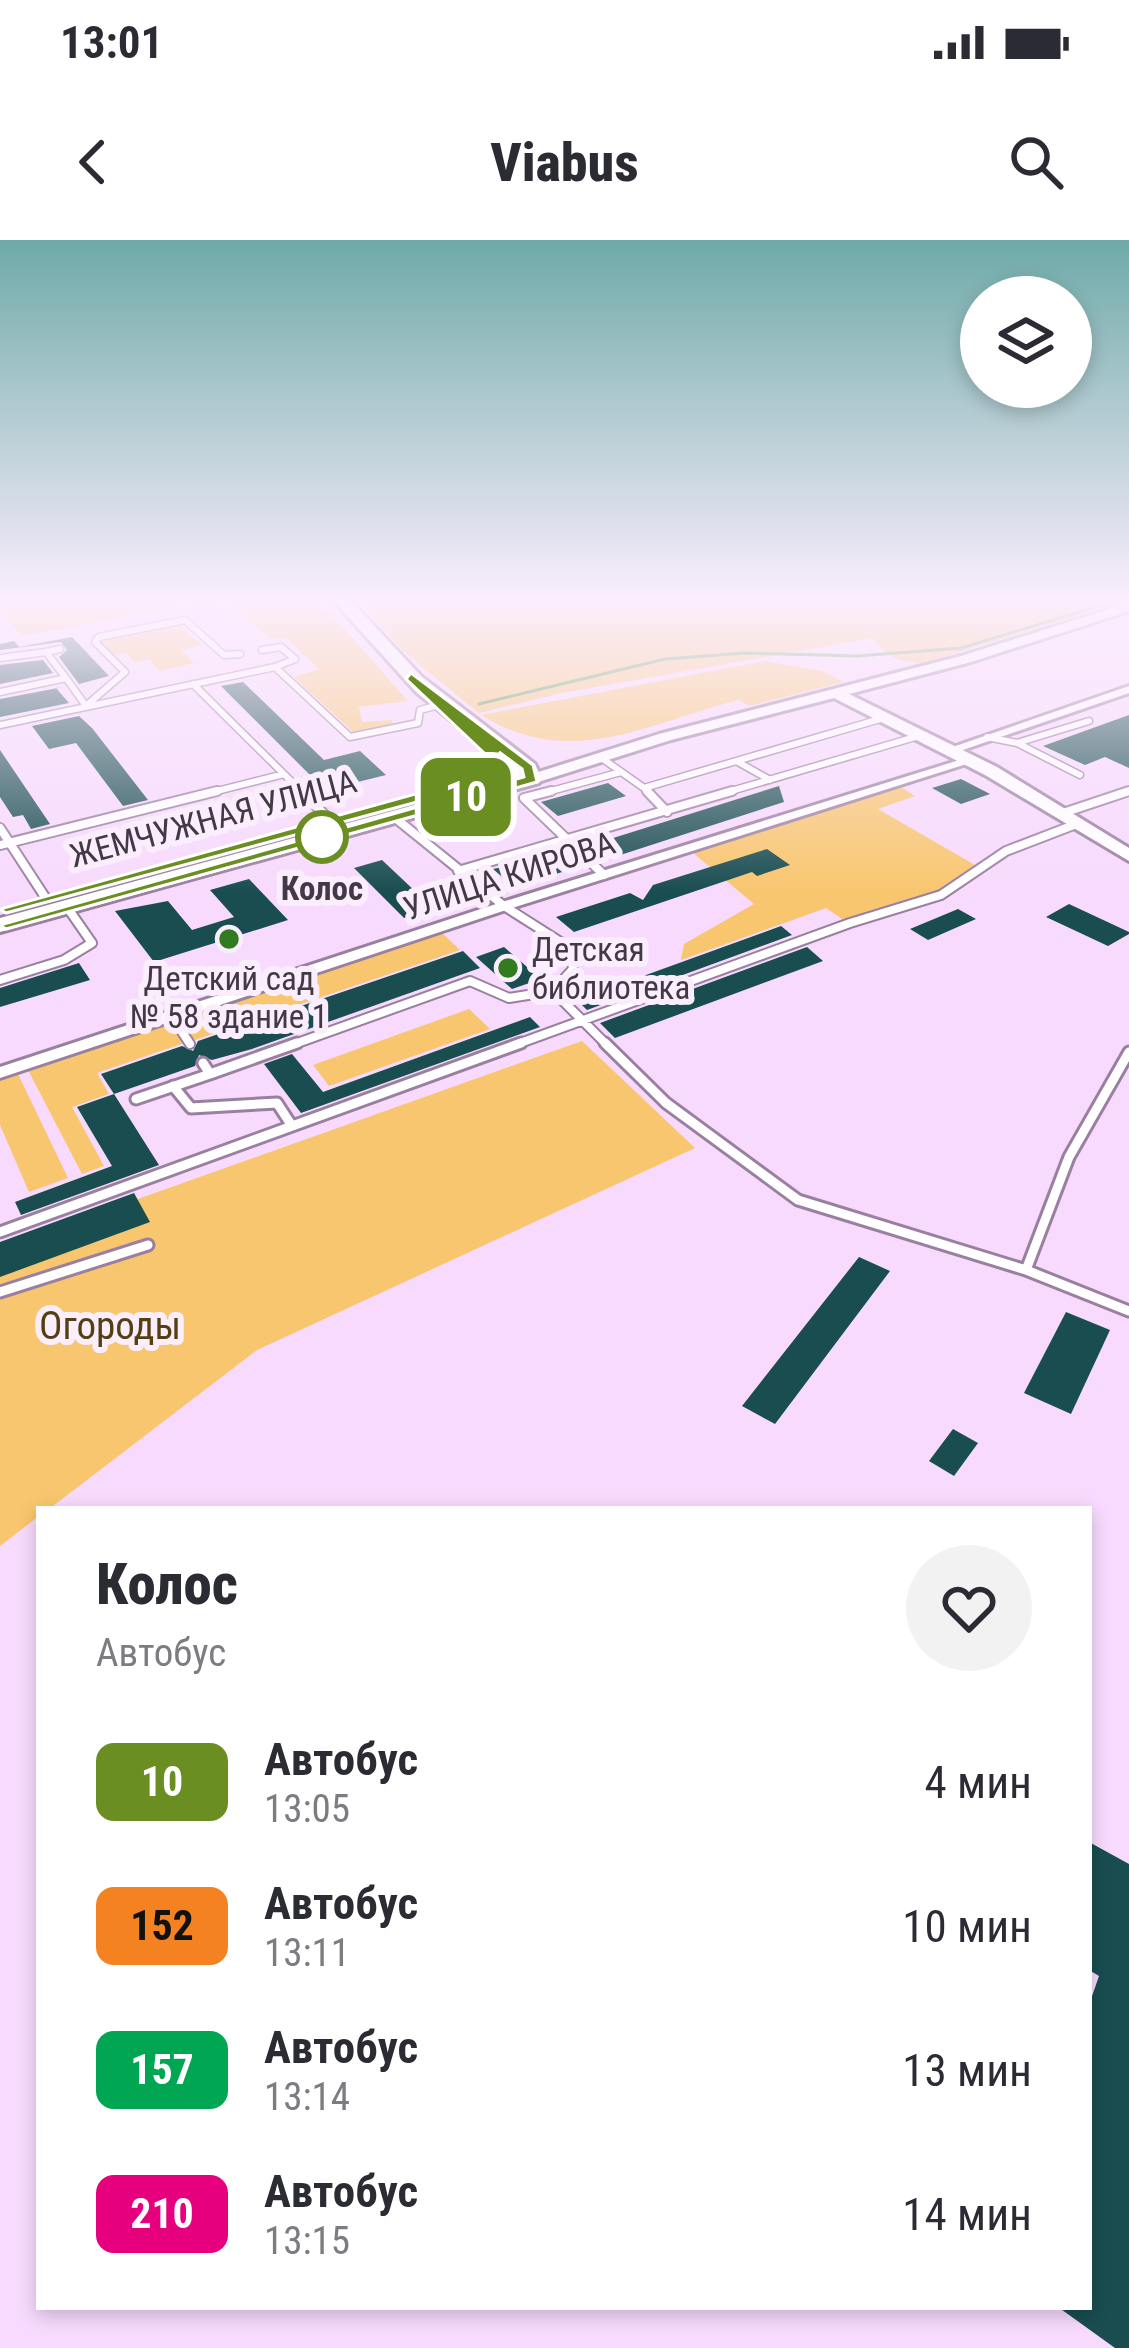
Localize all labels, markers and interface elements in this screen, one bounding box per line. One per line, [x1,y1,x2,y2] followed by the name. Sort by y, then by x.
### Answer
[60,16,163,69] text: 13:01
[60,129,126,195] icon: back
[1003,129,1069,195] icon: search
[490,131,639,194] text: Viabus
[960,276,1092,408] map controls
[960,276,1092,408] button: layers
[412,758,520,836] line badge: 10
[65,761,361,876] street label: ЖЕМЧУЖНАЯ УЛИЦА
[445,772,487,821] text: 10
[297,812,347,862] marker: Колос
[398,823,620,928] street label: УЛИЦА КИРОВА
[281,869,363,908] place label: Колос
[216,926,242,952] marker: Детский сад № 58 здание 1
[532,930,690,1007] place label: Детская библиотека
[495,955,521,981] marker: Детская библиотека
[130,959,328,1036] place label: Детский сад № 58 здание 1
[39,1303,181,1349] park label: Огороды
[906,1545,1032,1671] button: heart
[96,1551,238,1618] text: Колос
[96,1630,226,1676] text: Автобус
[264,1733,418,1786] text: Автобус
[925,1756,1032,1809] text: 4 мин
[141,1757,183,1806] text: 10
[264,1786,350,1832] text: 13:05
[264,1877,418,1930] text: Автобус
[902,1900,1032,1953] text: 10 мин
[130,1901,194,1950] text: 152
[264,1930,350,1976] text: 13:11
[264,2021,418,2074] text: Автобус
[902,2044,1032,2097] text: 13 мин
[130,2045,194,2094] text: 157
[264,2074,350,2120] text: 13:14
[264,2165,418,2218] text: Автобус
[902,2188,1032,2241] text: 14 мин
[130,2189,194,2238] text: 210
[264,2218,350,2264] text: 13:15

